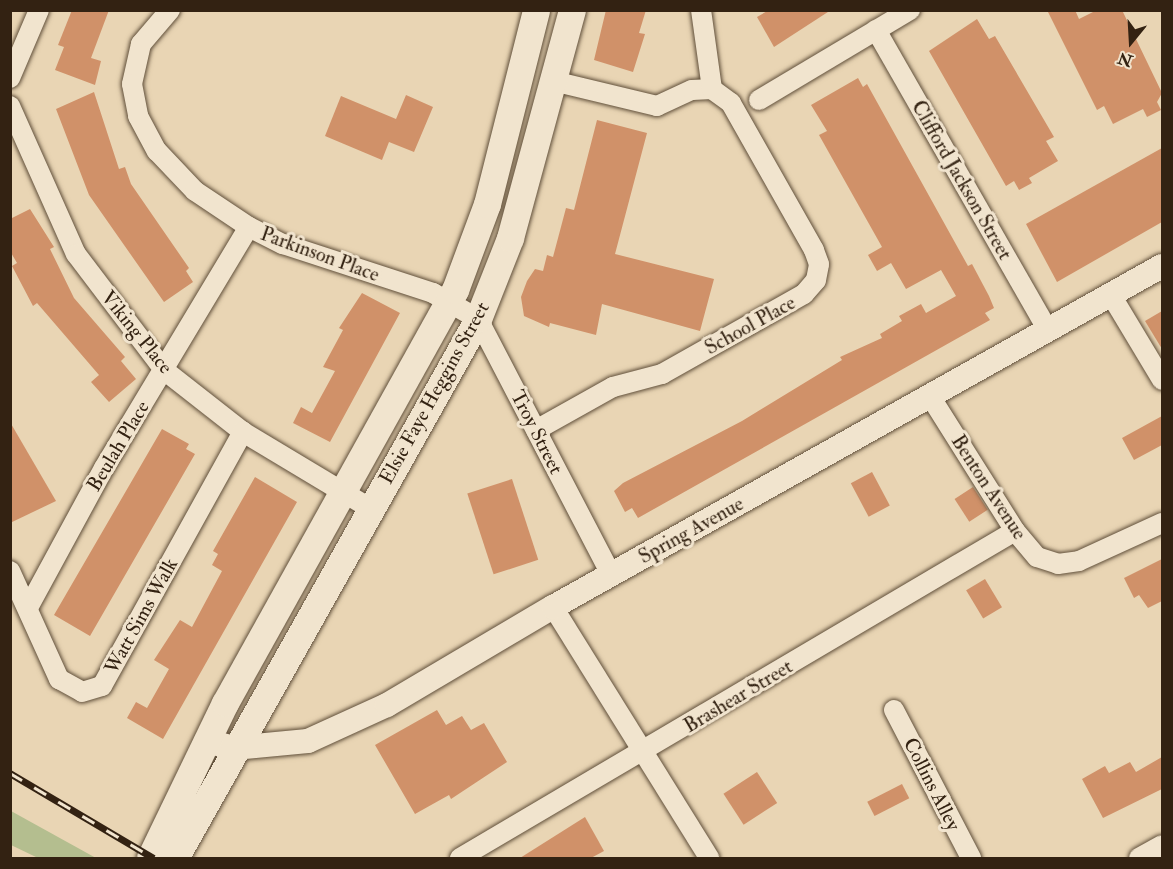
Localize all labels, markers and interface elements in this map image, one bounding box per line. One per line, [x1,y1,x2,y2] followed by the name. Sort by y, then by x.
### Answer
[1101,12,1161,72] north arrow
[1116,47,1135,71] text: N
[907,96,1017,264] street label: Clifford Jackson Street
[257,221,383,287] street label: Parkinson Place
[96,286,178,378] street label: Viking Place
[701,290,799,360] street label: School Place
[374,298,494,488] street label: Elsie Faye Heggins Street
[506,386,568,478] street label: Troy Street
[82,396,154,496] street label: Beulah Place
[946,430,1032,544] street label: Benton Avenue
[634,491,748,569] street label: Spring Avenue
[99,554,183,678] street label: Watt Sims Walk
[679,654,797,738] street label: Brashear Street
[898,733,966,835] street label: Collins Alley

